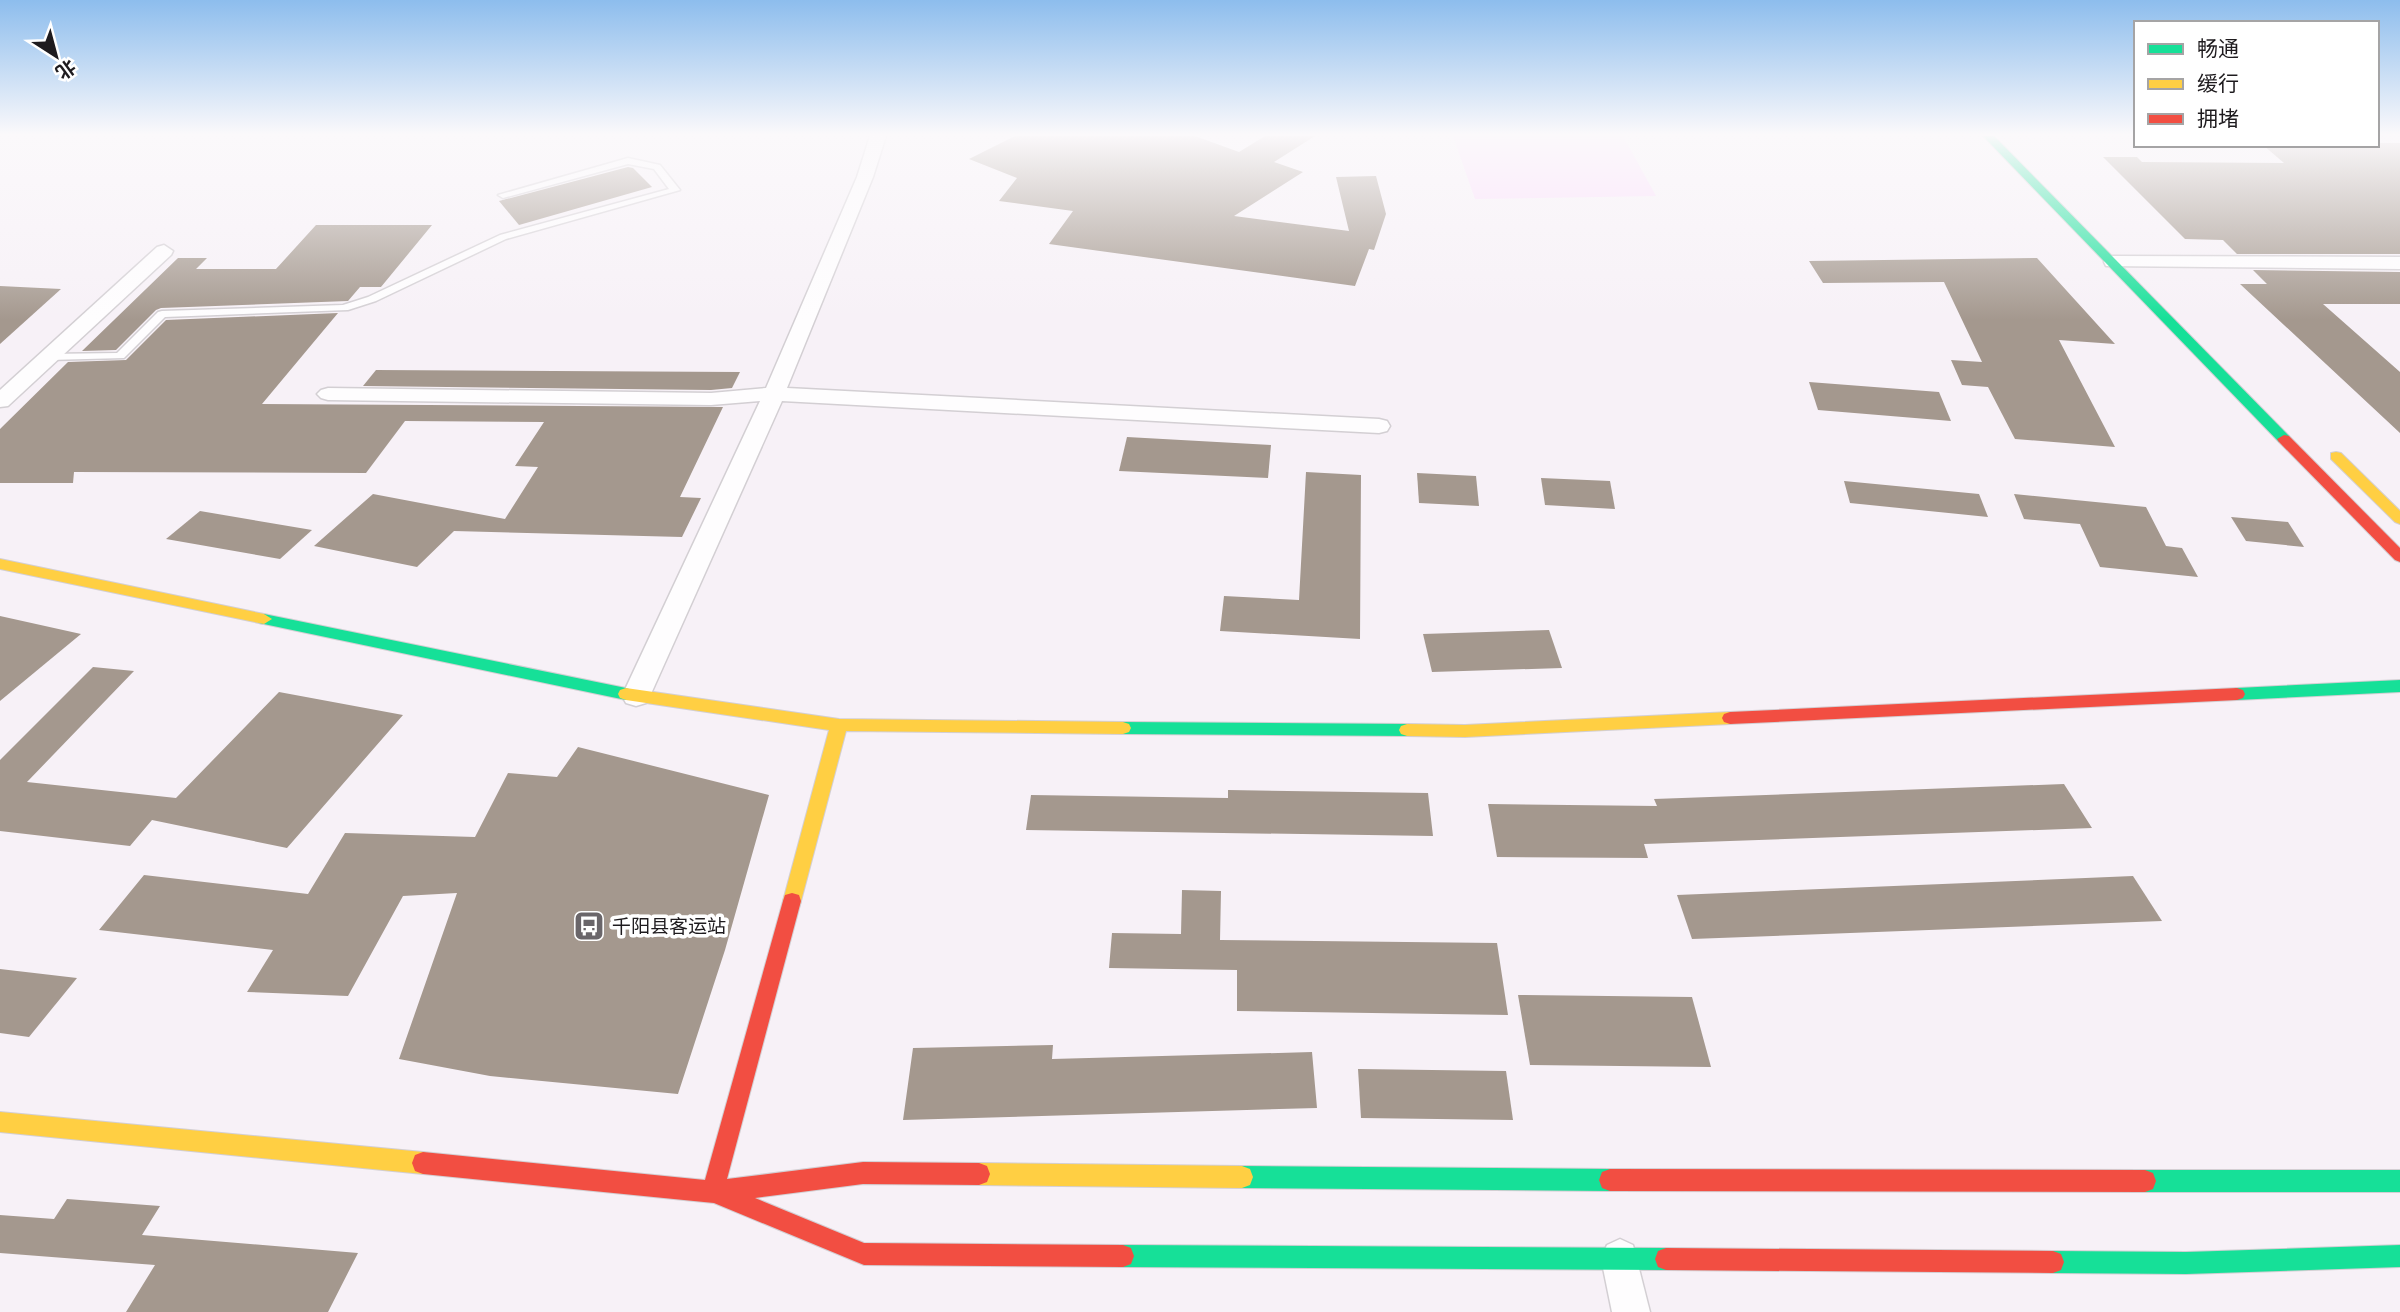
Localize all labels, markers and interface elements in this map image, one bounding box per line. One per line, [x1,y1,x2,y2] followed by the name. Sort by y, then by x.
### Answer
[21,21,91,91] north arrow
[2134,21,2379,147] legend
[2197,34,2239,63] text: 畅通
[50,53,81,86] text: 北
[2197,69,2239,98] text: 缓行
[2197,104,2239,133] text: 拥堵
[572,909,606,943] bus stop icon: 千阳县客运站
[612,913,726,940] place label: 千阳县客运站

